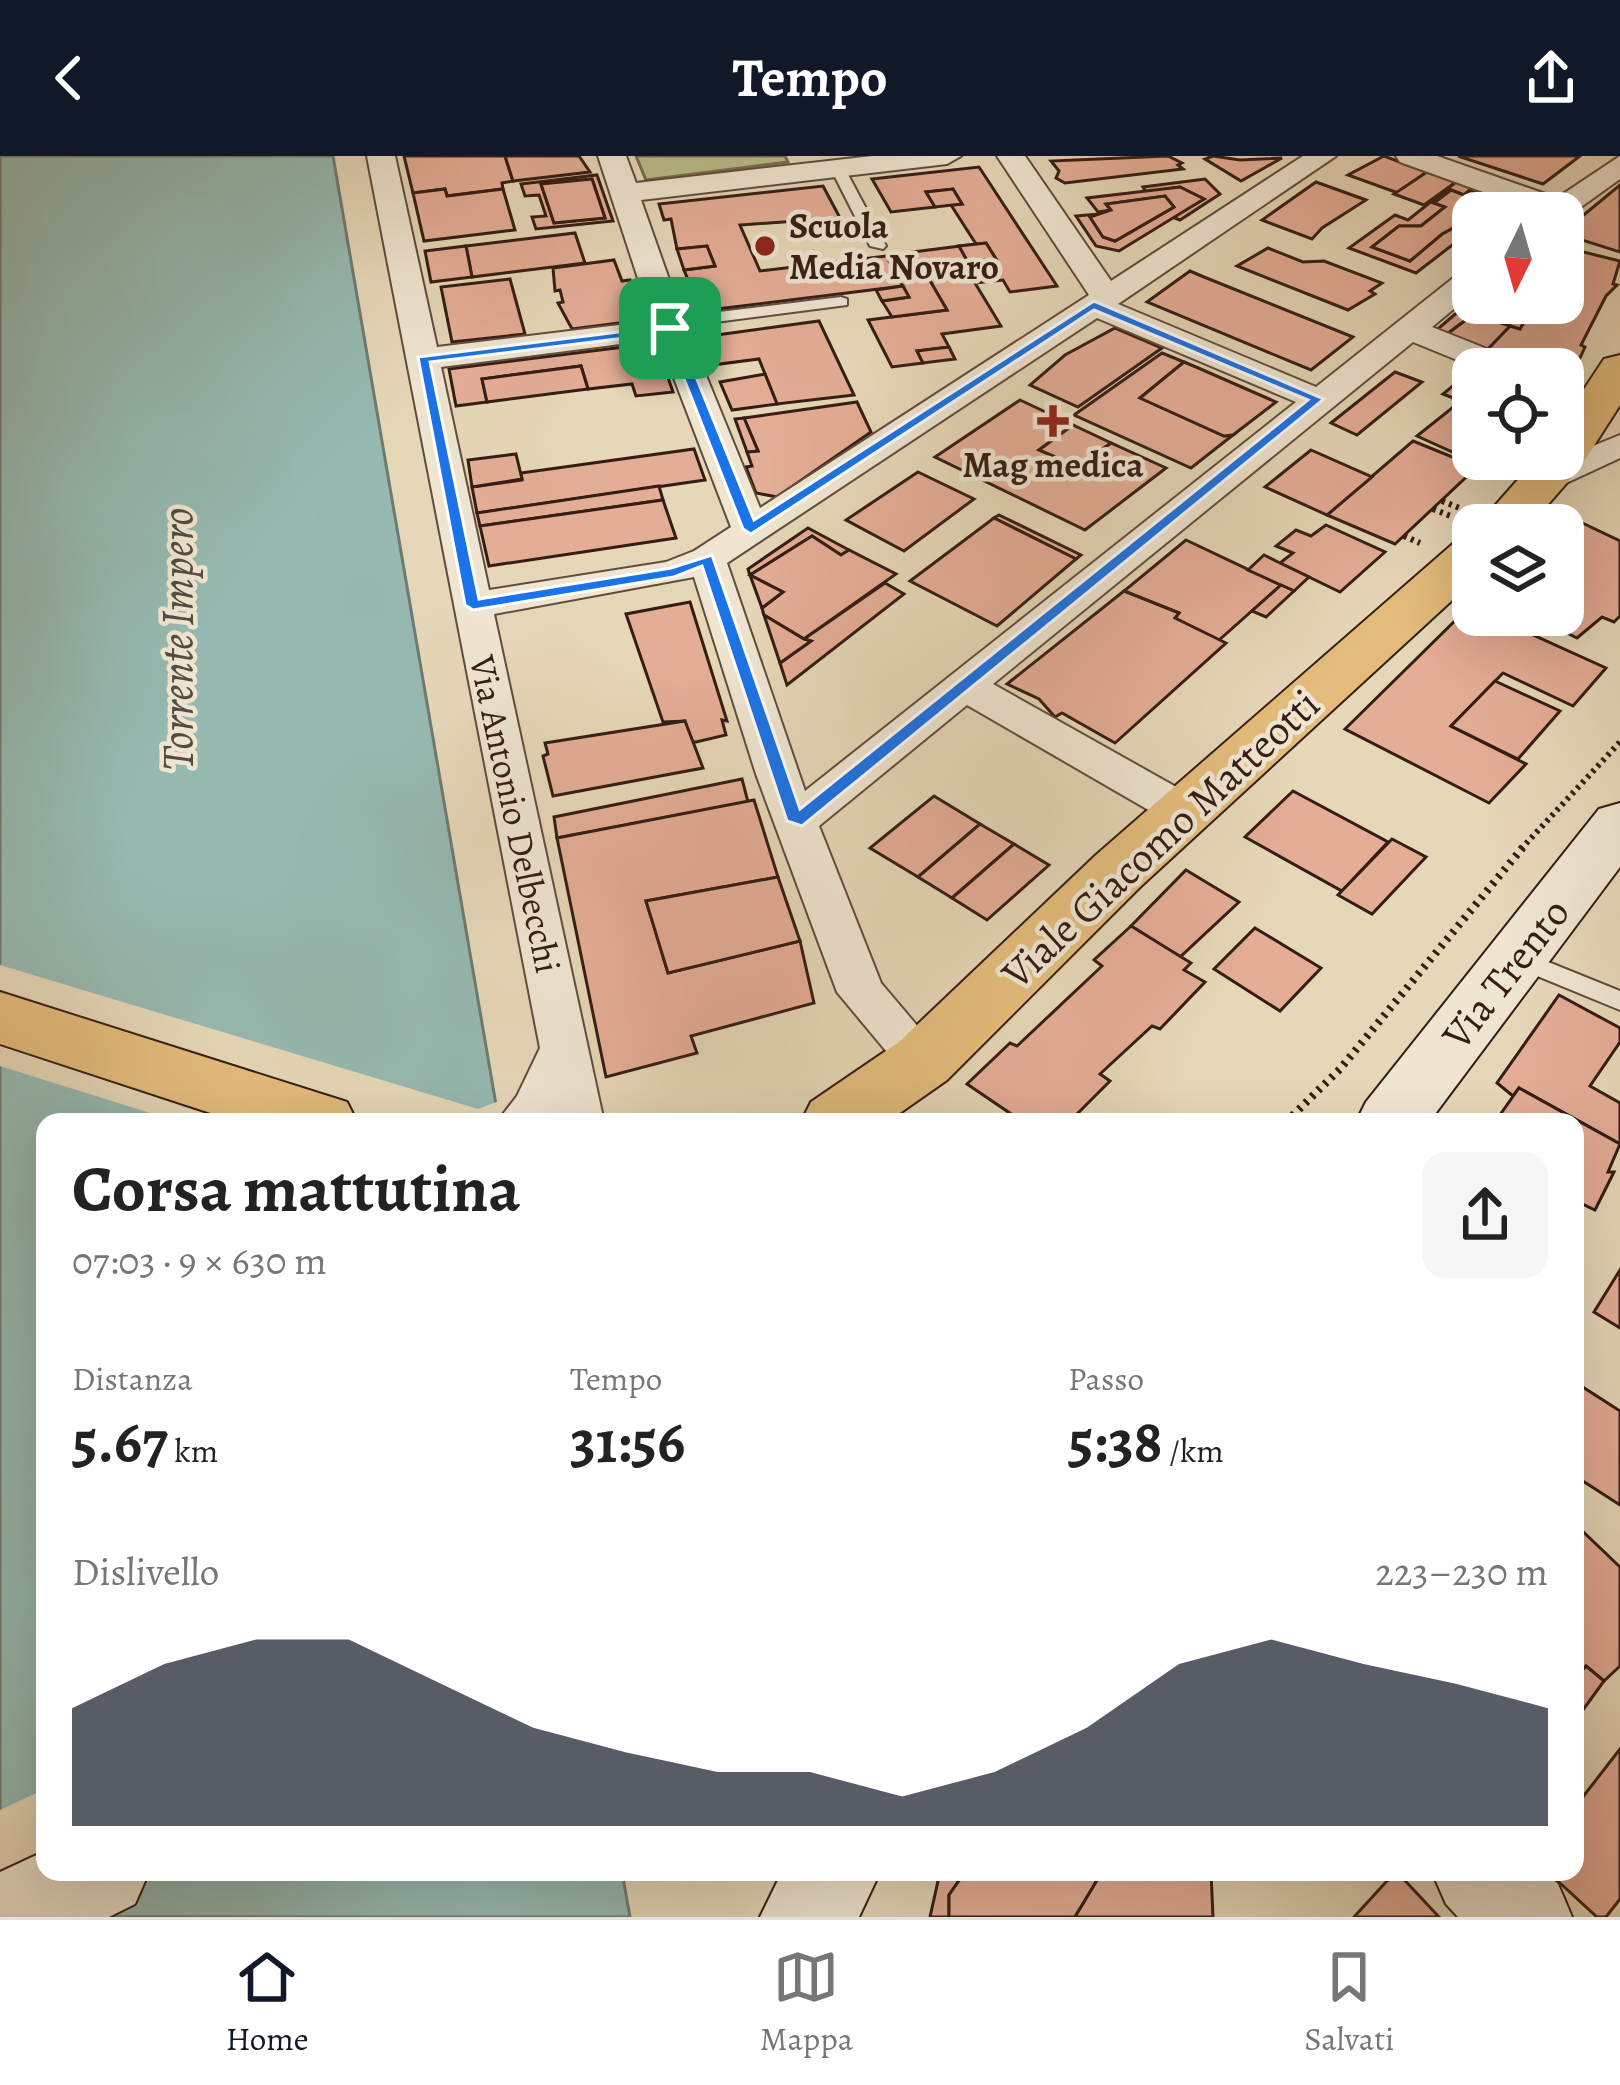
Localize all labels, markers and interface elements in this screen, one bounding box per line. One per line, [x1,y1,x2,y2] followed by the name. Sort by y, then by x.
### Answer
[732,41,888,115] text: Tempo
[36,45,102,111] icon: back
[1518,45,1584,111] icon: share
[1452,192,1584,324] north arrow
[1452,192,1584,636] map controls
[789,201,999,291] place label: Scuola Media Novaro
[752,233,778,259] marker: Scuola Media Novaro
[619,277,721,379] pin
[637,295,703,361] icon: arrive
[1452,348,1584,480] button: locate
[1037,405,1069,437] marker: Mag medica
[962,440,1144,489] place label: Mag medica
[1452,504,1584,636] button: layers
[146,507,208,771] water label: Torrente Impero
[458,650,573,977] street label: Via Antonio Delbecchi
[988,676,1332,1002] street label: Viale Giacomo Matteotti
[1428,886,1583,1062] street label: Via Trento
[72,1144,520,1234] text: Corsa mattutina
[1422,1152,1548,1278] button: share
[72,1234,327,1287] text: 07:03 · 9 × 630 m
[72,1356,193,1401] text: Distanza
[570,1356,662,1401] text: Tempo
[1068,1356,1144,1401] text: Passo
[72,1401,168,1483] text: 5.67
[570,1401,685,1483] text: 31:56
[1068,1401,1163,1483] text: 5:38
[168,1428,218,1473] text: km
[1163,1428,1224,1473] text: /km
[72,1545,219,1598] text: Dislivello
[1375,1545,1548,1598] text: 223–230 m
[226,1944,309,2061] tab: Home
[760,1944,853,2061] tab: Mappa
[1304,1944,1394,2061] tab: Salvati

